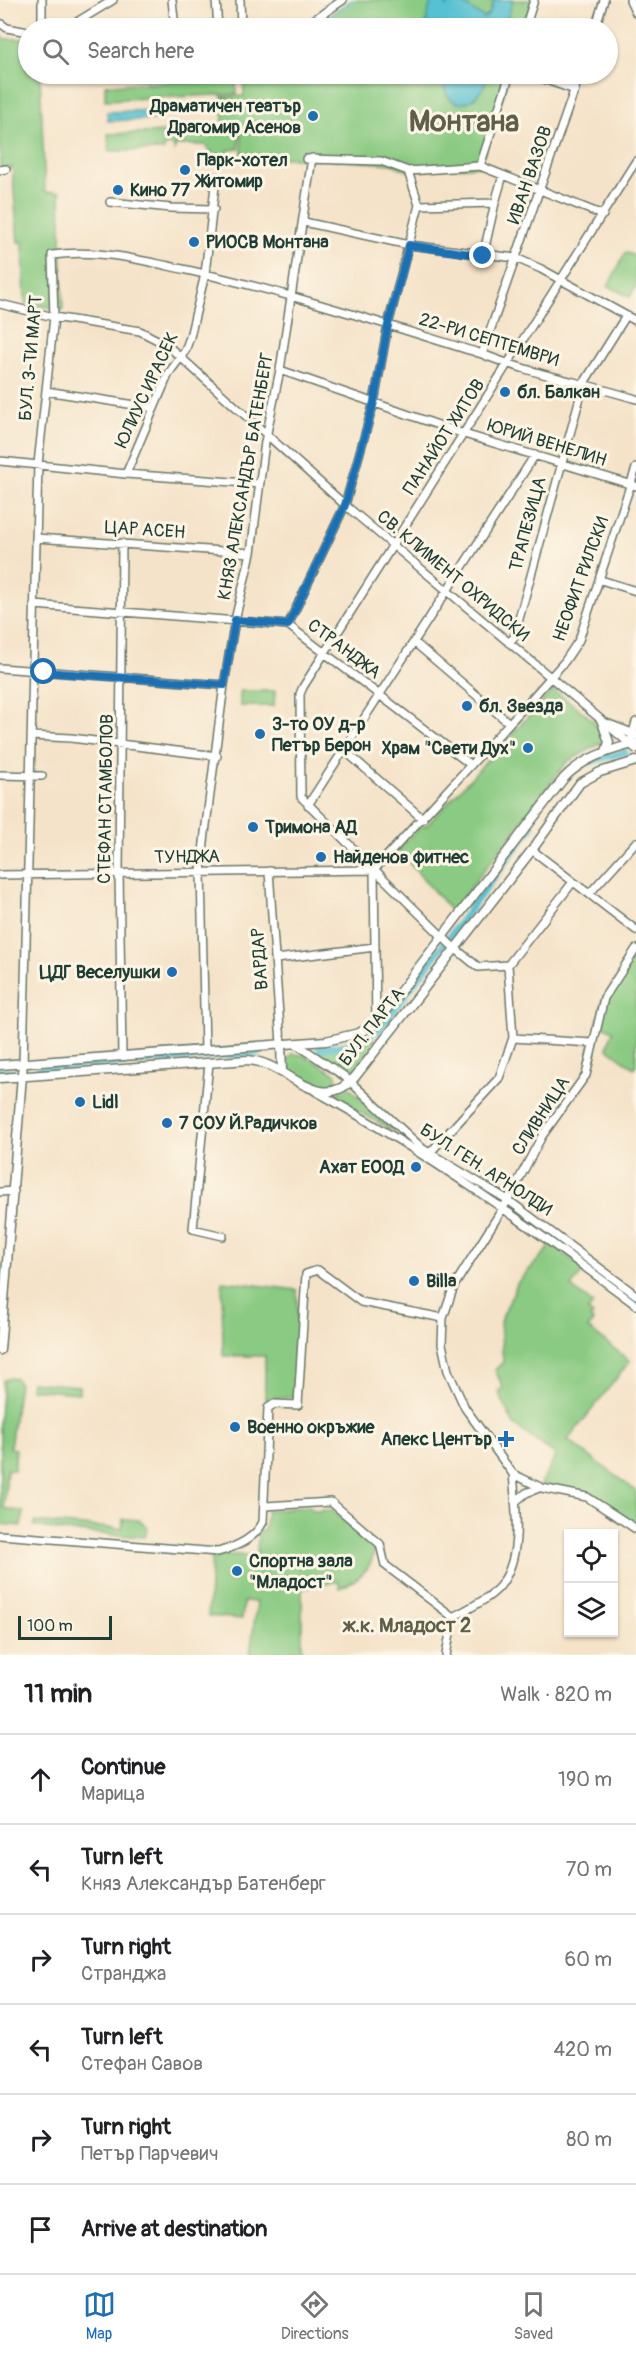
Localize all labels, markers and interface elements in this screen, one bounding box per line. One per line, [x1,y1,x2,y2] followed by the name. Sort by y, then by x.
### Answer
[18,18,618,84] search box
[39,35,72,68] icon: search
[87,37,194,65] text: Search here
[149,95,301,139] place label: Драматичен театър Драгомир Асенов
[409,103,519,140] district label: Монтана
[306,109,320,123] marker: Драматичен театър Драгомир Асенов
[502,123,558,227] street label: ИВАН ВАЗОВ
[194,149,288,193] place label: Парк-хотел Житомир
[178,163,192,177] marker: Парк-хотел Житомир
[130,179,190,202] place label: Кино 77
[111,183,125,197] marker: Кино 77
[206,231,329,254] place label: РИОСВ Монтана
[187,235,201,249] marker: РИОСВ Монтана
[469,242,495,268] route end
[14,294,48,422] street label: БУЛ. 3-ТИ МАРТ
[416,308,562,372] street label: 22-РИ СЕПТЕМВРИ
[110,328,184,452] street label: ЮЛИУС ИРАСЕК
[213,350,279,602] street label: КНЯЗ АЛЕКСАНДЪР БАТЕНБЕРГ
[398,375,490,499] street label: ПАНАЙОТ ХИТОВ
[517,381,600,404] place label: бл. Балкан
[498,385,512,399] marker: бл. Балкан
[485,414,609,472] street label: ЮРИЙ ВЕНЕЛИН
[504,474,552,574] street label: ТРАПЕЗИЦА
[372,505,534,647] street label: СВ. КЛИМЕНТ ОХРИДСКИ
[548,513,614,645] street label: НЕОФИТ РИЛСКИ
[104,516,186,544] street label: ЦАР АСЕН
[303,614,386,684] street label: СТРАНДЖА
[30,658,56,684] route start
[479,695,564,718] place label: бл. Звезда
[460,699,474,713] marker: бл. Звезда
[272,713,371,757] place label: 3-то ОУ д-р Петър Берон
[93,714,119,884] street label: СТЕФАН СТАМБОЛОВ
[253,727,267,741] marker: 3-то ОУ д-р Петър Берон
[382,737,516,760] place label: Храм "Свети Дух"
[521,741,535,755] marker: Храм "Свети Дух"
[264,816,358,839] place label: Тримона АД
[246,820,260,834] marker: Тримона АД
[154,845,220,869] street label: ТУНДЖА
[333,846,469,869] place label: Найденов фитнес
[314,850,328,864] marker: Найденов фитнес
[246,927,274,991] street label: ВАРДАР
[40,961,160,984] place label: ЦДГ Веселушки
[165,965,179,979] marker: ЦДГ Веселушки
[334,983,410,1071] street label: БУЛ. ПАРТА
[507,1072,575,1160] street label: СЛИВНИЦА
[92,1091,118,1114] place label: Lidl
[73,1095,87,1109] marker: Lidl
[179,1112,318,1135] place label: 7 СОУ Й.Радичков
[160,1116,174,1130] marker: 7 СОУ Й.Радичков
[415,1119,557,1222] street label: БУЛ. ГЕН. АРНОЛДИ
[319,1156,405,1179] place label: Ахат ЕООД
[409,1160,423,1174] marker: Ахат ЕООД
[426,1270,457,1293] place label: Billa
[407,1274,421,1288] marker: Billa
[247,1416,375,1439] place label: Военно окръжие
[228,1420,242,1434] marker: Военно окръжие
[381,1428,492,1451] place label: Апекс Център
[497,1430,515,1448] marker: Апекс Център
[564,1529,618,1637] map controls
[564,1529,618,1583] button: locate
[249,1550,353,1594] place label: Спортна зала "Младост"
[230,1564,244,1578] marker: Спортна зала "Младост"
[564,1583,618,1637] button: layers
[18,1613,112,1640] scale bar
[342,1613,471,1638] district label: ж.к. Младост 2
[27,1616,73,1636] text: 100 m
[24,1678,92,1710] text: 11 min
[500,1682,612,1707] text: Walk · 820 m
[81,1753,165,1781] text: Continue
[24,1763,57,1796] icon: ahead
[558,1767,612,1792] text: 190 m
[81,1781,145,1806] text: Марица
[81,1843,163,1871] text: Turn left
[24,1853,57,1886] icon: left
[566,1857,612,1882] text: 70 m
[81,1871,326,1896] text: Княз Александър Батенберг
[81,1933,171,1961] text: Turn right
[24,1943,57,1976] icon: right
[565,1947,612,1972] text: 60 m
[81,1961,166,1986] text: Странджа
[81,2023,163,2051] text: Turn left
[24,2033,57,2066] icon: left
[553,2037,612,2062] text: 420 m
[81,2051,203,2076] text: Стефан Савов
[81,2113,171,2141] text: Turn right
[24,2123,57,2156] icon: right
[566,2127,612,2152] text: 80 m
[81,2141,219,2166] text: Петър Парчевич
[24,2213,57,2246] icon: arrive
[81,2215,267,2243] text: Arrive at destination
[83,2288,116,2344] tab: Map
[281,2288,349,2344] tab: Directions
[514,2288,553,2344] tab: Saved

